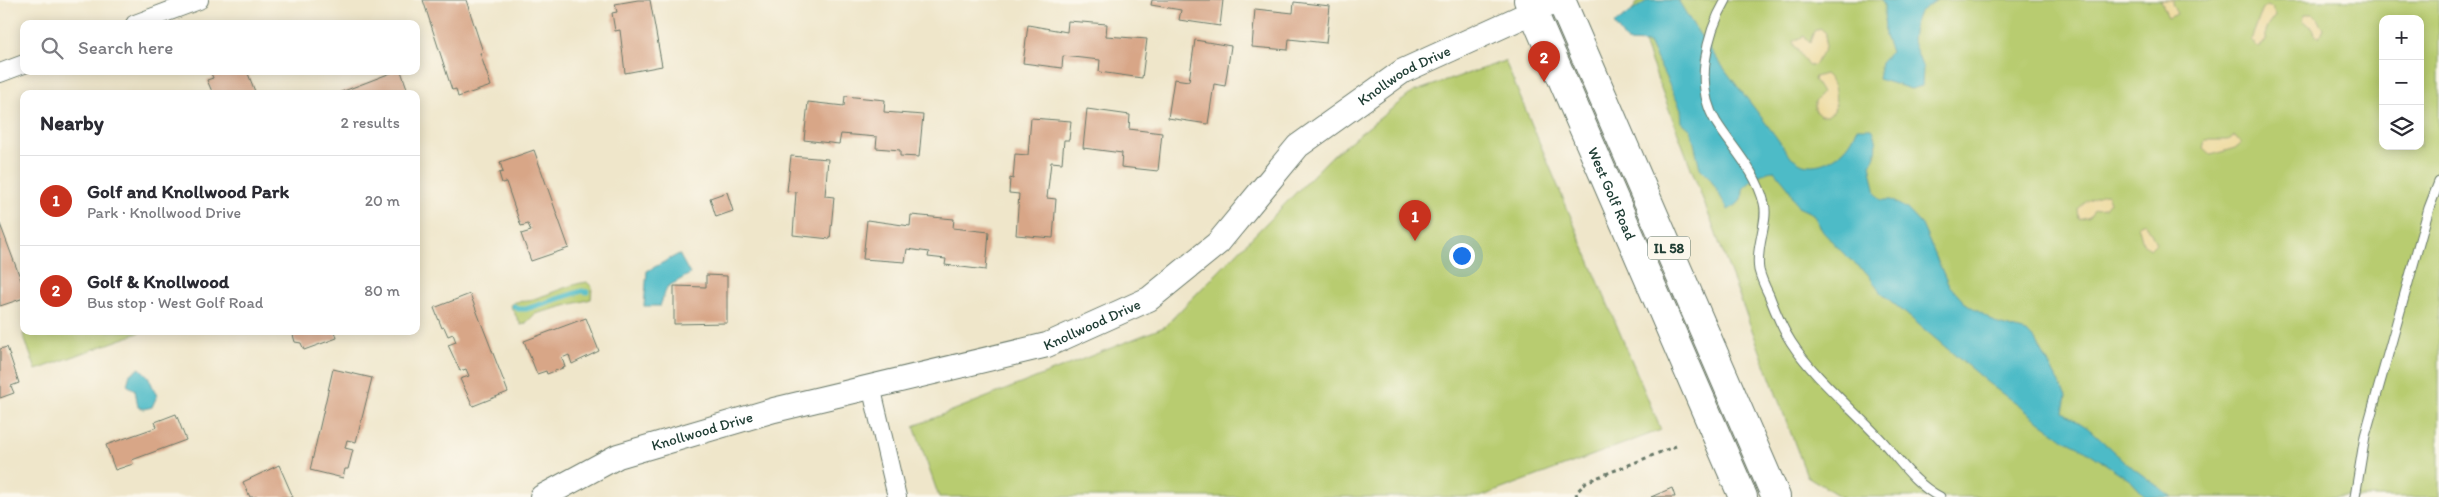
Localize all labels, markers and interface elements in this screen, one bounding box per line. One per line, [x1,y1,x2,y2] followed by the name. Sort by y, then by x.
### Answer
[2379,15,2424,150] map controls
[2379,15,2424,60] button: +
[20,20,420,75] search box
[38,34,66,62] icon: search
[78,36,173,59] text: Search here
[1528,41,1560,82] pin: 2
[1354,42,1453,109] street label: Knollwood Drive
[2379,60,2424,105] button: −
[2379,105,2424,150] button: layers
[40,110,104,135] text: Nearby
[340,113,400,132] text: 2 results
[1584,145,1640,243] street label: West Golf Road
[87,180,289,203] text: Golf and Knollwood Park
[52,191,60,210] text: 1
[365,191,400,210] text: 20 m
[1399,200,1431,241] pin: 1
[87,203,241,222] text: Park · Knollwood Drive
[1648,237,1690,260] road number: IL 58
[1449,243,1475,269] your location
[87,270,229,293] text: Golf & Knollwood
[52,281,60,300] text: 2
[364,281,400,300] text: 80 m
[87,293,263,312] text: Bus stop · West Golf Road
[1041,295,1143,354] street label: Knollwood Drive
[649,408,755,455] street label: Knollwood Drive

